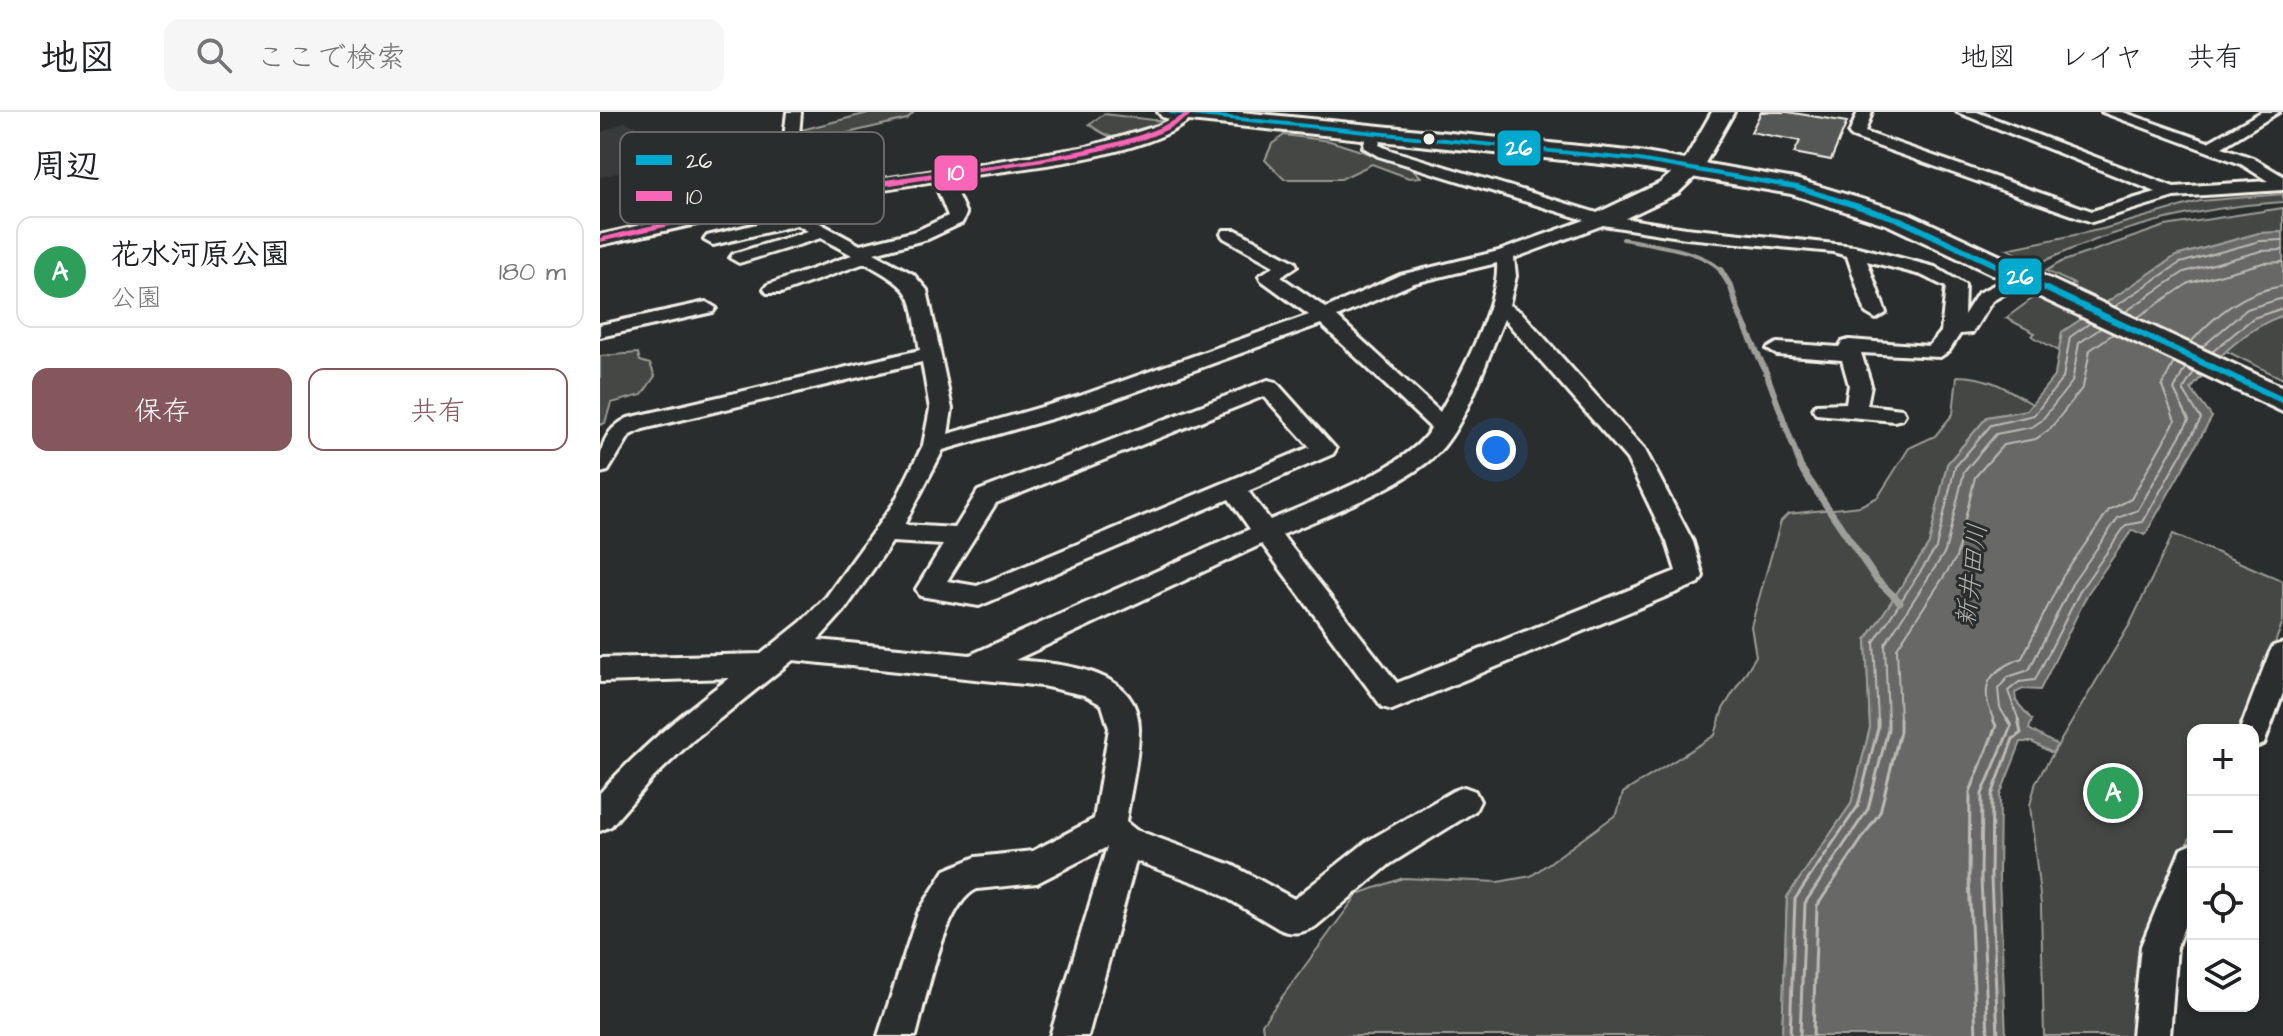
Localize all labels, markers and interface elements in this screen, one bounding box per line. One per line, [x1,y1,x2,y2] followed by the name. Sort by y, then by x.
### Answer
[164,19,724,91] search box
[40,33,116,85] text: 地図
[192,33,236,77] icon: search
[256,37,406,79] text: ここで検索
[1960,38,2016,77] text: 地図
[2060,38,2143,77] text: レイヤ
[2187,38,2243,77] text: 共有
[1496,129,1542,167] line badge: 26
[1421,131,1437,147] unlabelled marker
[620,132,884,224] legend
[1505,133,1532,164] text: 26
[32,143,100,191] text: 周辺
[686,146,713,177] text: 26
[933,154,979,192] line badge: 10
[948,158,964,189] text: 10
[686,182,703,213] text: 10
[110,234,290,276] text: 花水河原公園
[52,254,68,290] text: A
[499,254,566,290] text: 180 m
[1997,257,2043,296] line badge: 26
[2006,262,2033,293] text: 26
[110,280,162,316] text: 公園
[32,368,292,451] button: 保存
[308,368,568,451] button: 共有
[1476,430,1516,470] your location
[1948,521,1996,629] water label: 新井田川
[2187,724,2259,1012] map controls
[2187,724,2259,796] button: +
[2087,763,2139,823] pin: A
[2187,796,2259,868] button: −
[2187,868,2259,940] button: locate
[2187,940,2259,1012] button: layers

